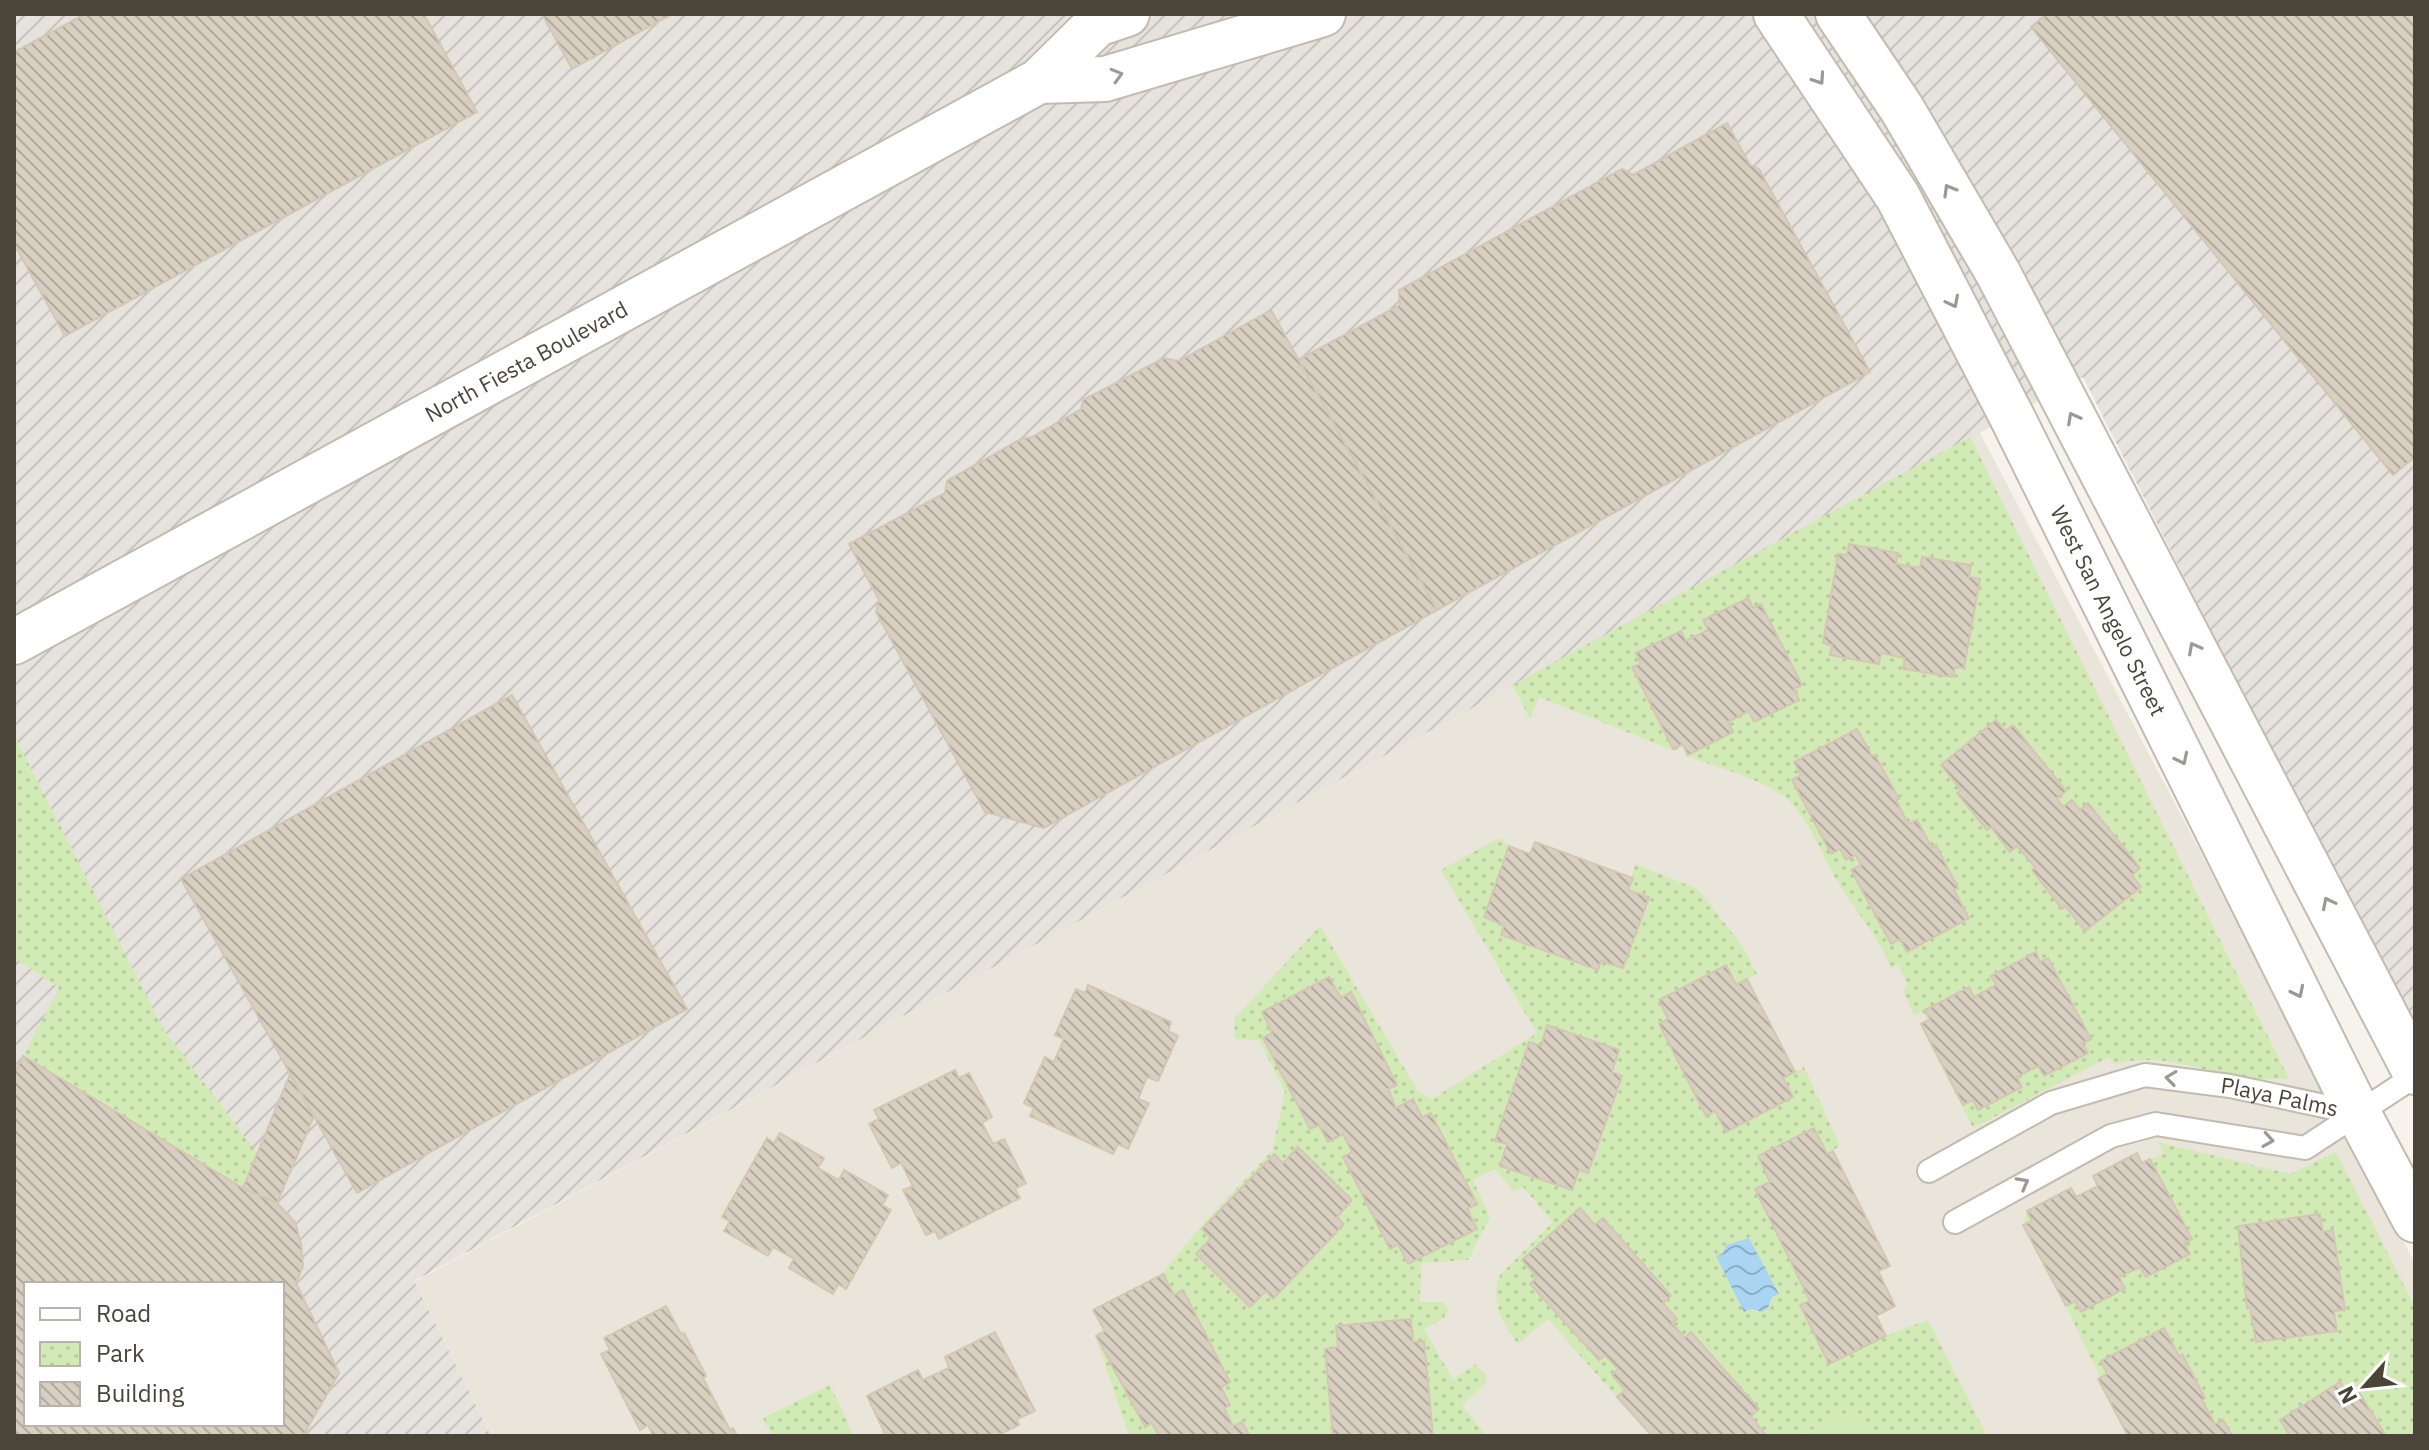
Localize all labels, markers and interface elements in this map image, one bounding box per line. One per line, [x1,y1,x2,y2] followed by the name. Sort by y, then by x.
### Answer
[1109,68,1123,84] one-way arrow
[1810,70,1825,84] one-way arrow
[1944,184,1959,199] one-way arrow
[1943,293,1958,308] one-way arrow
[420,294,633,428] street label: North Fiesta Boulevard
[2067,413,2083,427] one-way arrow
[2044,500,2173,720] street label: West San Angelo Street
[2189,642,2204,657] one-way arrow
[2173,751,2188,766] one-way arrow
[2322,897,2338,912] one-way arrow
[2288,984,2304,998] one-way arrow
[2165,1070,2178,1087] one-way arrow
[2219,1070,2341,1123] street label: Playa Palms
[2262,1131,2275,1148] one-way arrow
[2015,1178,2029,1193] one-way arrow
[24,1282,284,1426] legend
[96,1297,151,1329] text: Road
[96,1337,145,1369] text: Park
[2325,1346,2405,1426] north arrow
[96,1377,184,1409] text: Building
[2330,1382,2363,1409] text: N

